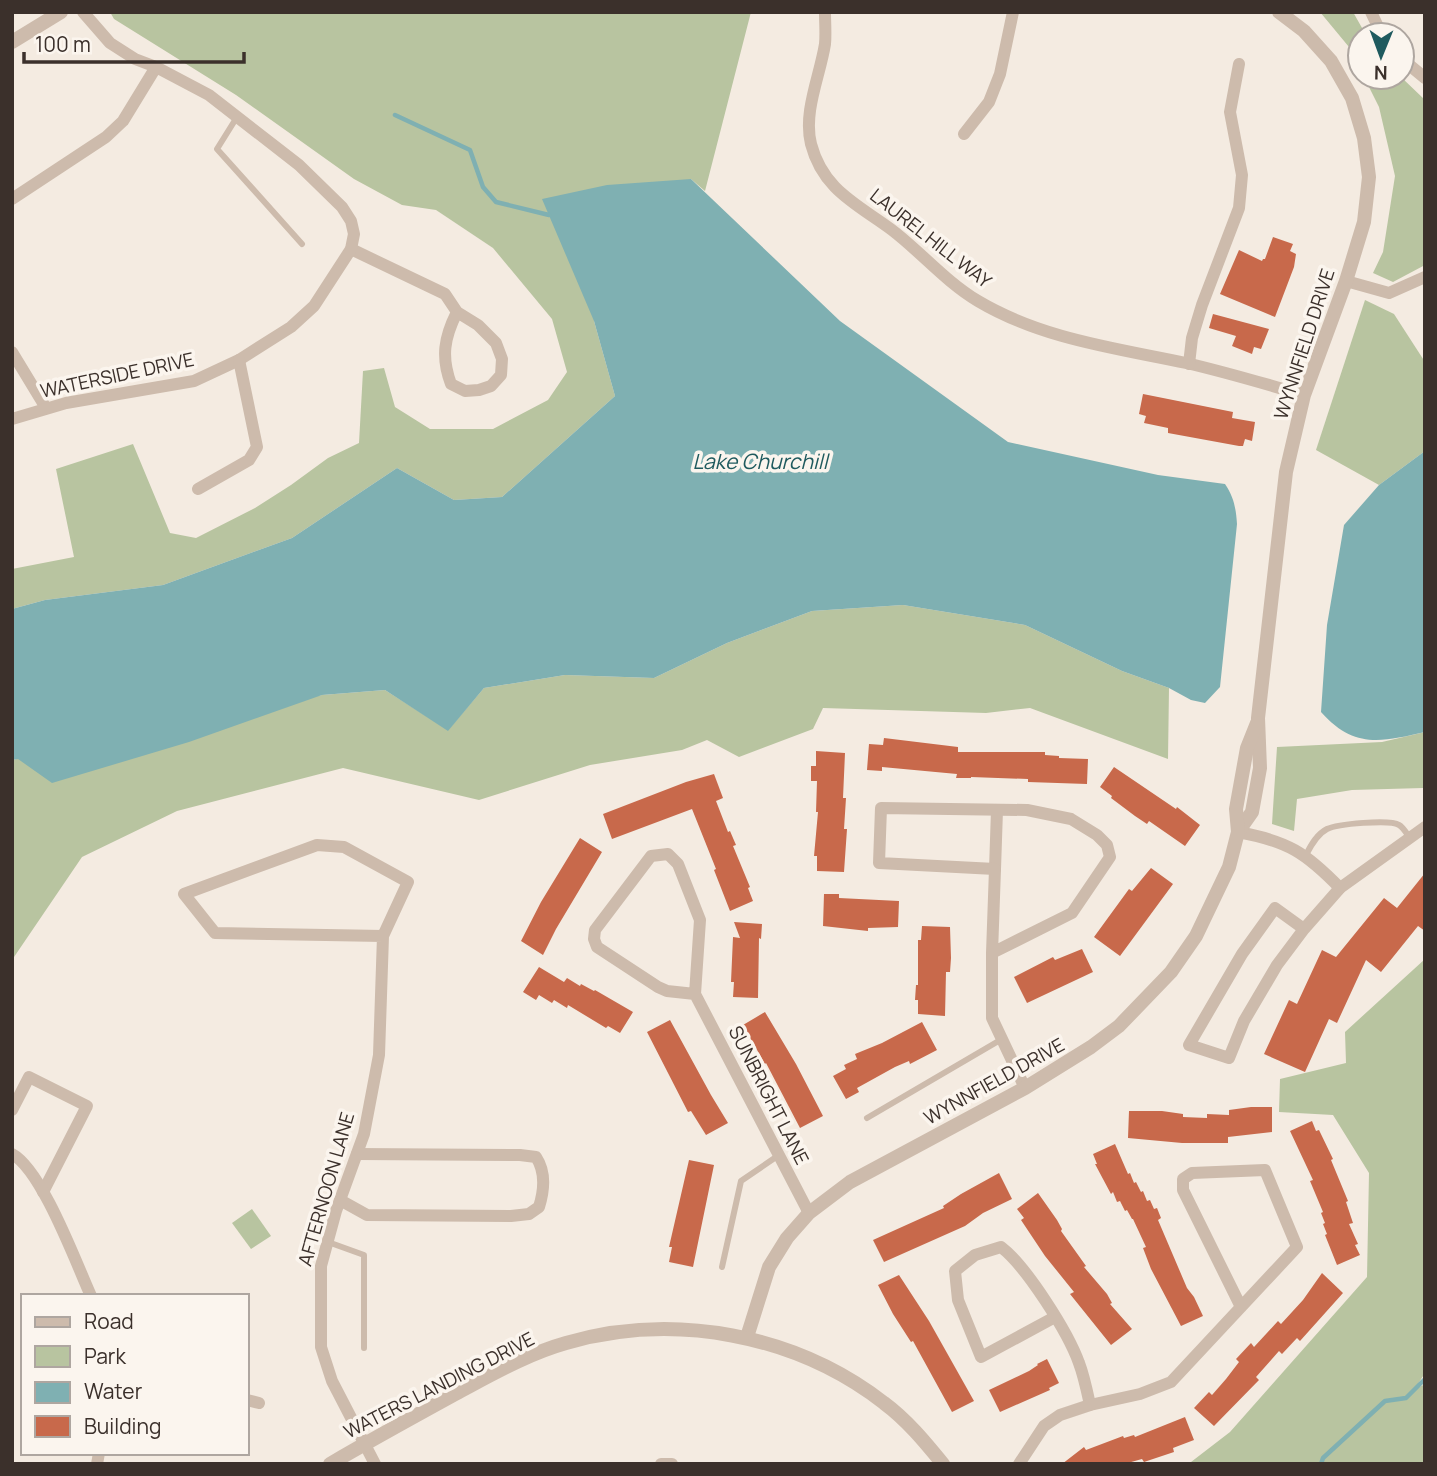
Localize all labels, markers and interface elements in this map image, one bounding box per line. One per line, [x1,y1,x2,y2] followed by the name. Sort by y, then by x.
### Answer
[24,21,245,65] scale bar
[1346,21,1416,91] north arrow
[35,30,91,58] text: 100 m
[1374,60,1388,86] text: N
[865,182,998,294] street label: LAUREL HILL WAY
[1267,265,1341,423] street label: WYNNFIELD DRIVE
[38,346,196,404] street label: WATERSIDE DRIVE
[692,447,831,475] water label: Lake Churchill
[723,1021,815,1169] street label: SUNBRIGHT LANE
[919,1032,1069,1130] street label: WYNNFIELD DRIVE
[292,1109,360,1269] street label: AFTERNOON LANE
[21,1294,248,1455] legend
[84,1307,134,1335] text: Road
[339,1326,539,1444] street label: WATERS LANDING DRIVE
[84,1342,126,1370] text: Park
[84,1377,143,1405] text: Water
[84,1412,161,1440] text: Building

